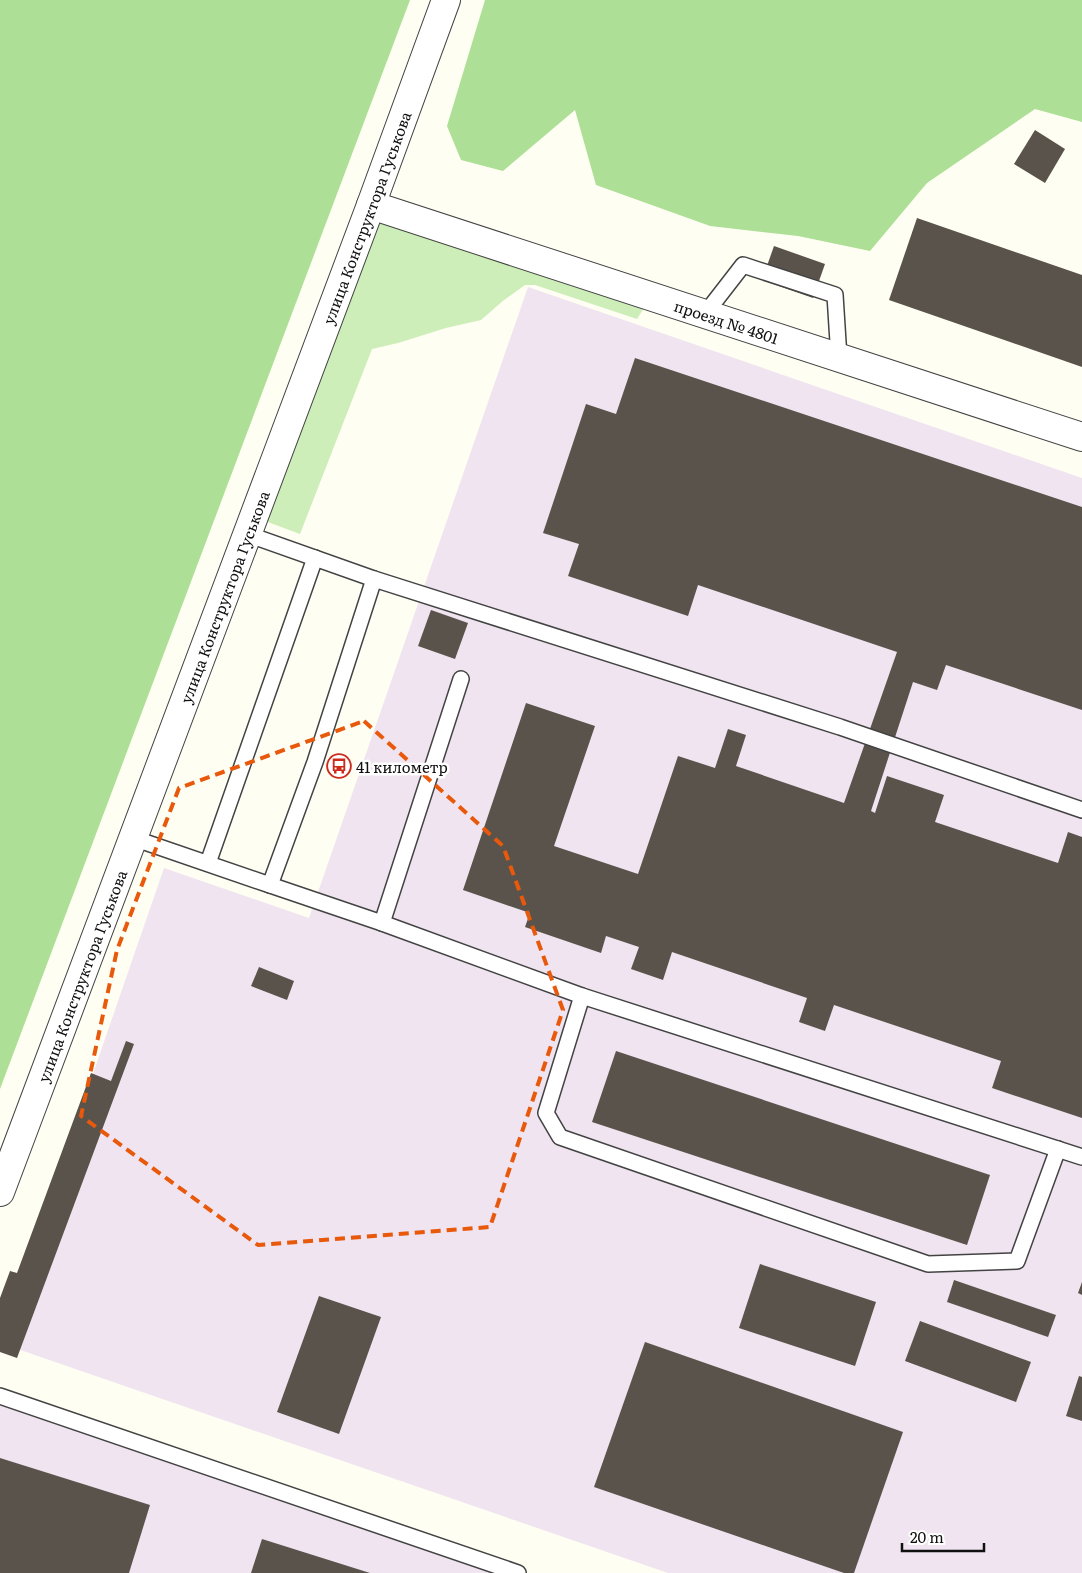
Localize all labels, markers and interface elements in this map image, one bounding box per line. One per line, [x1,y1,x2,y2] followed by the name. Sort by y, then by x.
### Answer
[316,107,416,327] street label: улица Конструктора Гуськова
[671,293,782,349] street label: проезд № 4801
[173,486,275,706] street label: улица Конструктора Гуськова
[326,753,352,779] bus stop icon: 41 километр
[356,755,448,778] place label: 41 километр
[31,865,132,1085] street label: улица Конструктора Гуськова
[902,1520,984,1552] scale bar
[910,1525,944,1548] text: 20 m

